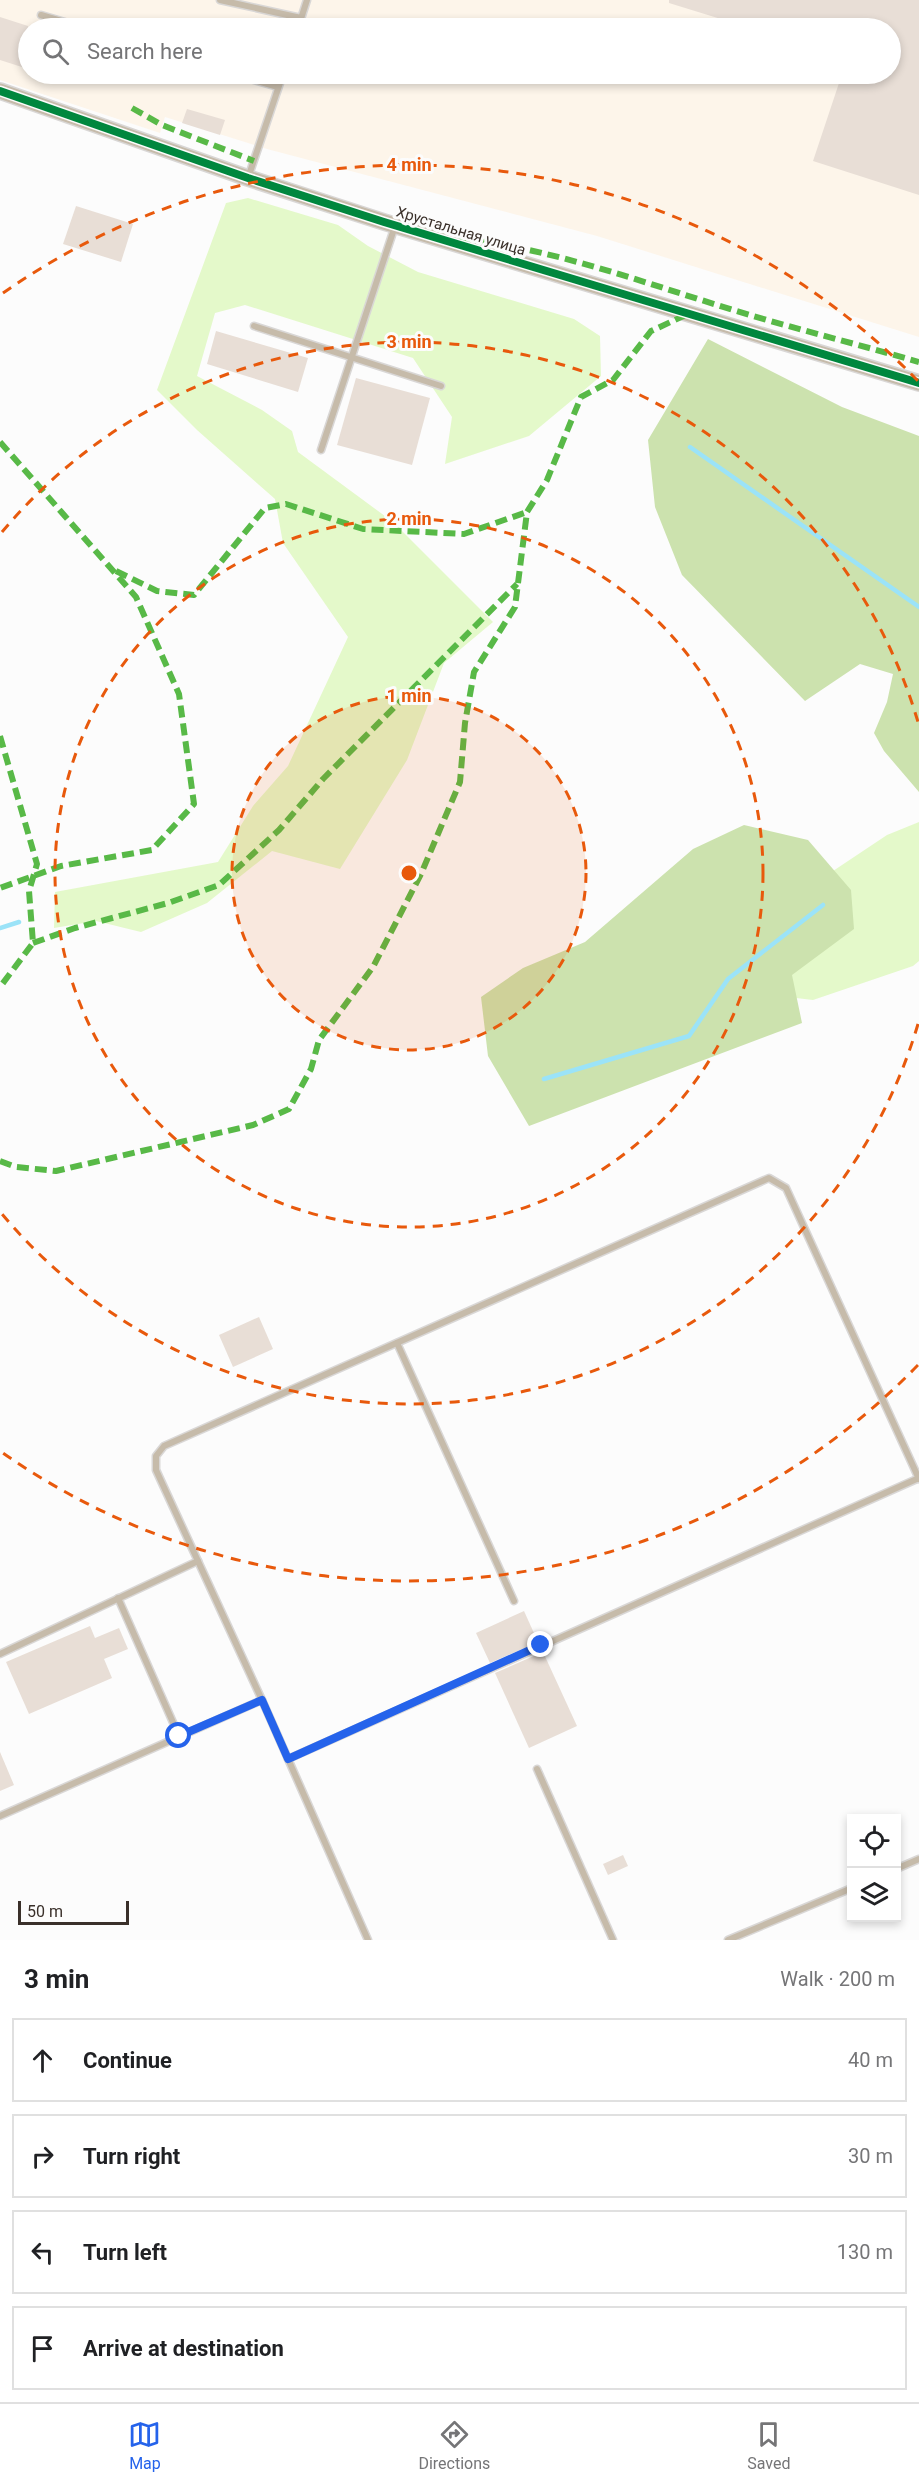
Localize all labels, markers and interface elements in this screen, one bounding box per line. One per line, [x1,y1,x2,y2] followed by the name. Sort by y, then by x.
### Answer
[18,18,901,84] search box
[39,35,72,68] icon: search
[87,39,203,64] text: Search here
[386,154,432,175] text: 4 min
[394,203,528,259] street label: Хрустальная улица
[386,331,432,352] text: 3 min
[386,508,432,529] text: 2 min
[386,685,432,706] text: 1 min
[399,863,419,883] centre of rings
[527,1631,553,1657] route end
[165,1722,191,1748] route start
[847,1814,901,1922] map controls
[847,1814,901,1868] button: locate
[847,1868,901,1922] button: layers
[18,1898,129,1926] scale bar
[27,1902,63,1921] text: 50 m
[24,1964,89,1994] text: 3 min
[780,1967,895,1991] text: Walk · 200 m
[26,2044,59,2077] icon: ahead
[83,2048,172,2073] text: Continue
[848,2048,893,2072] text: 40 m
[26,2140,59,2173] icon: right
[83,2144,180,2169] text: Turn right
[848,2144,893,2168] text: 30 m
[26,2236,59,2269] icon: left
[83,2240,167,2265] text: Turn left
[837,2240,893,2264] text: 130 m
[26,2332,59,2365] icon: arrive
[83,2336,284,2361] text: Arrive at destination
[128,2418,161,2473] tab: Map
[418,2418,490,2473] tab: Directions
[747,2418,791,2473] tab: Saved

